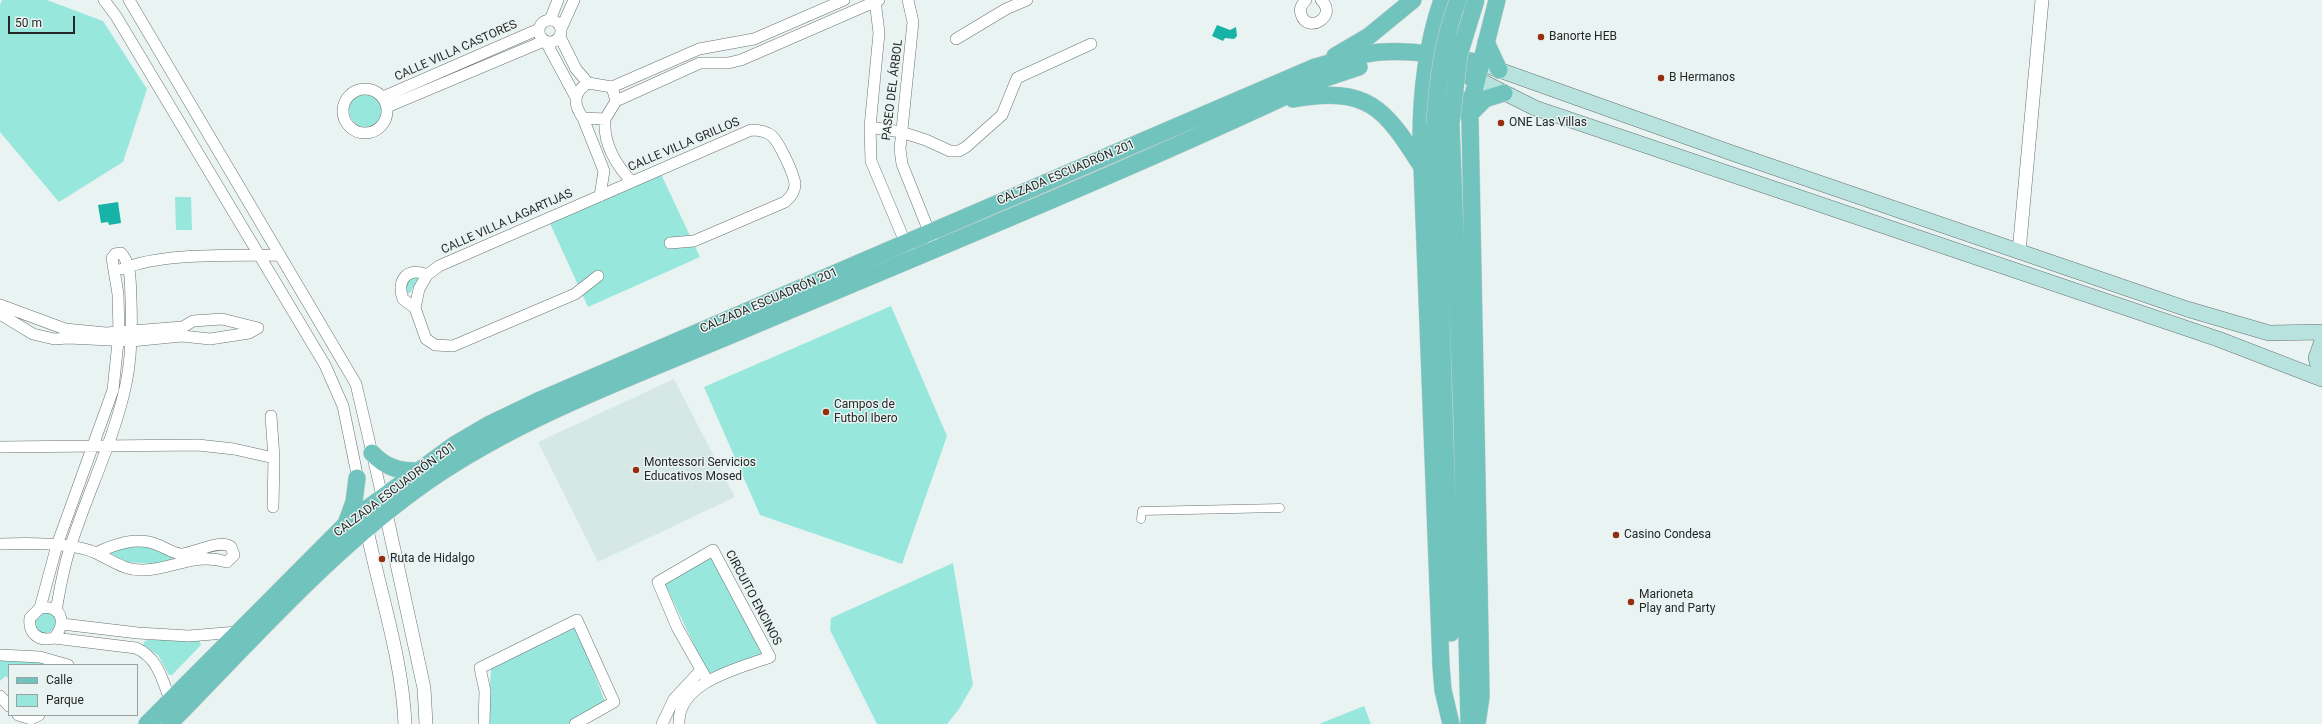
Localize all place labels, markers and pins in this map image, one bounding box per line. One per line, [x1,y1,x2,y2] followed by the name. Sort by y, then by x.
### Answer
[1549,30,1617,44] place label: Banorte HEB
[1536,32,1546,42] marker: Banorte HEB
[1669,71,1735,85] place label: B Hermanos
[1656,73,1666,83] marker: B Hermanos
[1509,116,1587,130] place label: ONE Las Villas
[1496,118,1506,128] marker: ONE Las Villas
[834,398,898,426] place label: Campos de Futbol Ibero
[821,407,831,417] marker: Campos de Futbol Ibero
[644,456,756,484] place label: Montessori Servicios Educativos Mosed
[631,465,641,475] marker: Montessori Servicios Educativos Mosed
[1624,528,1711,542] place label: Casino Condesa
[1611,530,1621,540] marker: Casino Condesa
[390,552,475,566] place label: Ruta de Hidalgo
[377,554,387,564] marker: Ruta de Hidalgo
[1639,588,1715,616] place label: Marioneta Play and Party
[1626,597,1636,607] marker: Marioneta Play and Party

